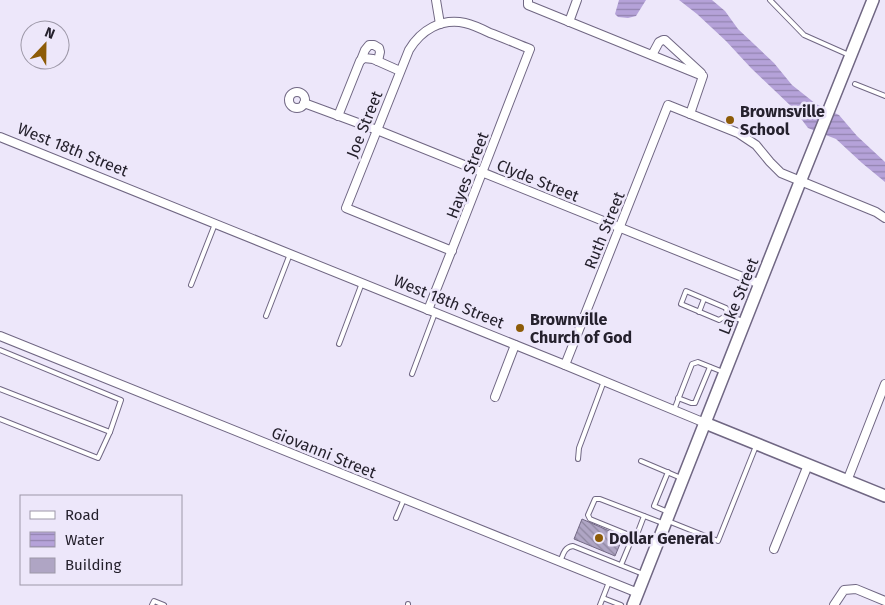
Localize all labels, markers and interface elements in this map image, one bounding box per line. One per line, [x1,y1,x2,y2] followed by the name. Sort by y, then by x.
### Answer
[20,20,70,70] north arrow
[42,24,57,43] text: N
[342,88,387,160] street label: Joe Street
[740,102,825,139] place label: Brownsville School
[724,114,736,126] marker: Brownsville School
[15,119,131,180] street label: West 18th Street
[442,129,493,221] street label: Hayes Street
[494,155,582,206] street label: Clyde Street
[580,189,629,272] street label: Ruth Street
[714,255,763,337] street label: Lake Street
[391,271,507,332] street label: West 18th Street
[530,310,632,347] place label: Brownville Church of God
[514,322,526,334] marker: Brownville Church of God
[269,423,379,482] street label: Giovanni Street
[20,495,182,585] legend
[65,506,100,524] text: Road
[609,529,714,548] place label: Dollar General
[65,531,104,549] text: Water
[593,532,605,544] marker: Dollar General
[65,556,121,574] text: Building

